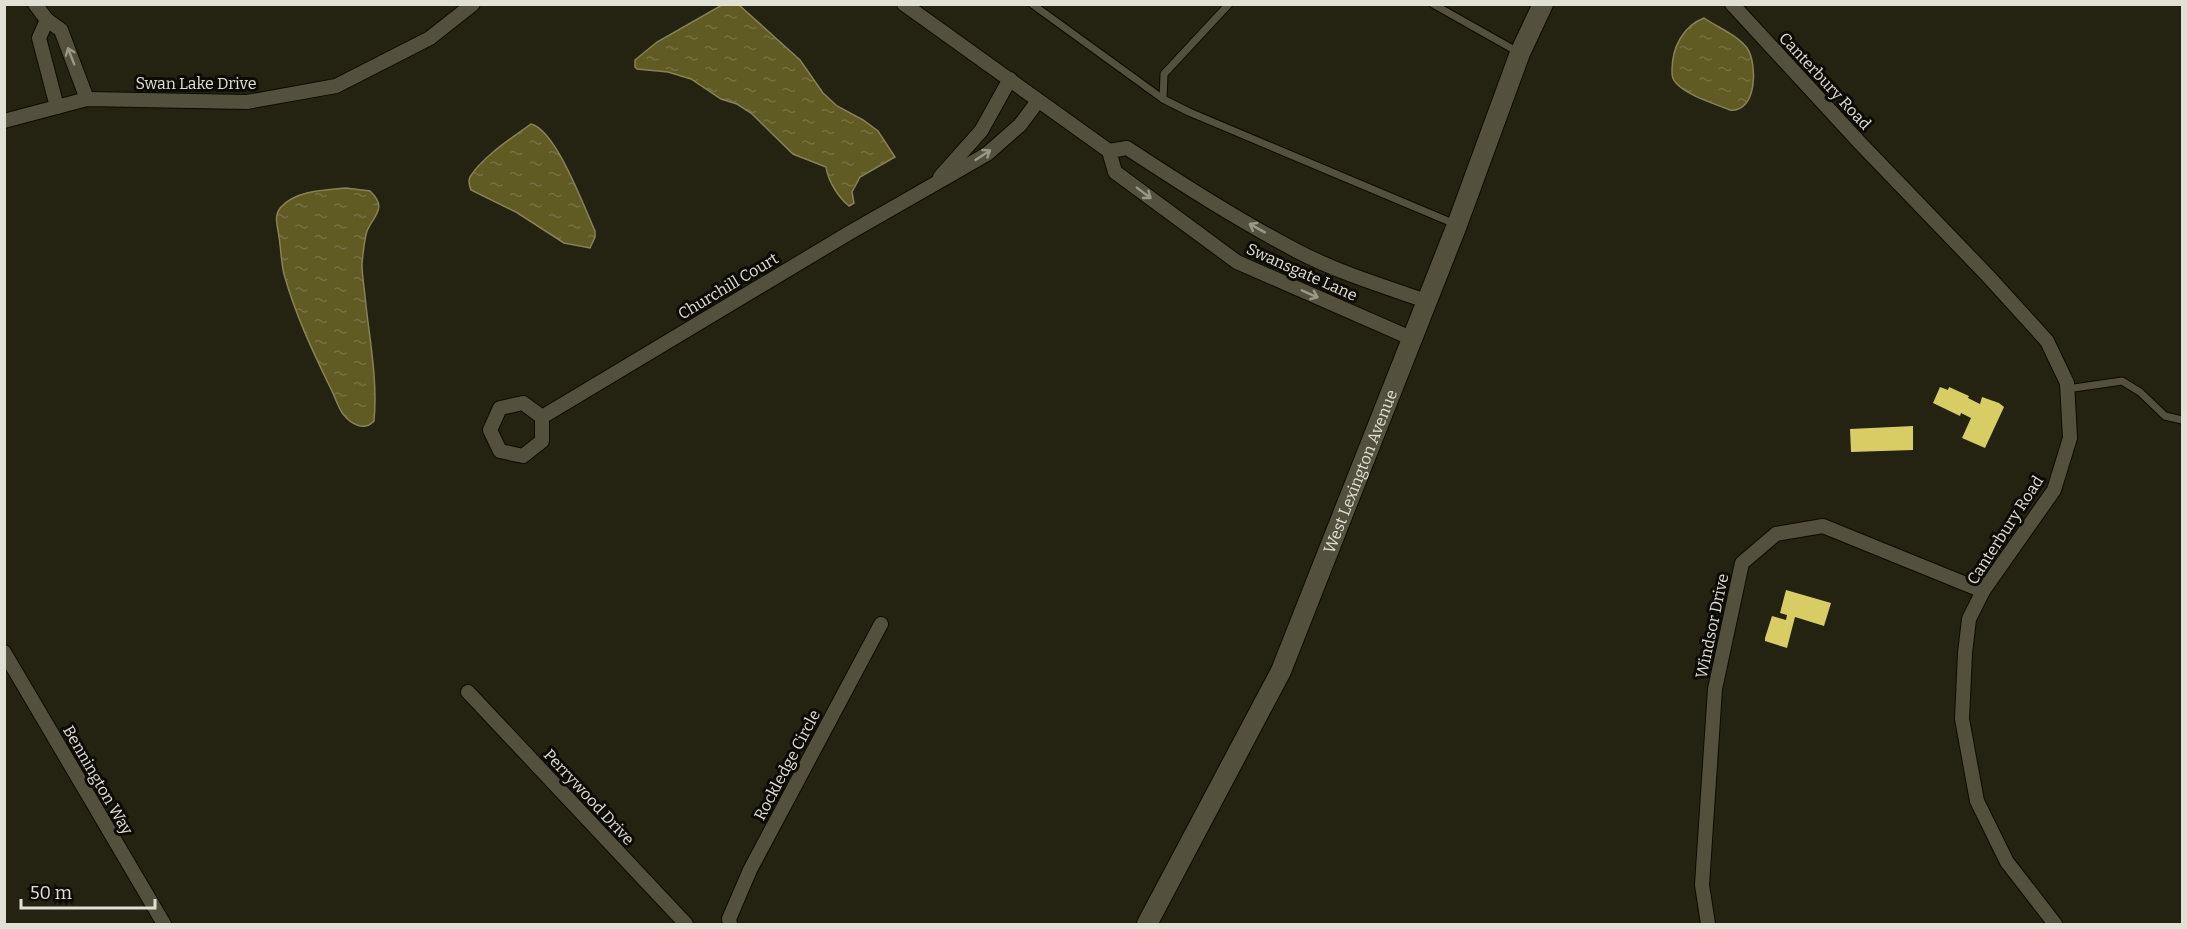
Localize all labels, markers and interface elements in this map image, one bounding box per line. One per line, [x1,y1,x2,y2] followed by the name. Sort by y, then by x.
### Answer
[1775,29,1875,134] street label: Canterbury Road
[64,48,75,66] one-way arrow
[136,74,256,93] street label: Swan Lake Drive
[974,149,991,161] one-way arrow
[1136,187,1152,200] one-way arrow
[1249,222,1266,234] one-way arrow
[1244,239,1360,305] street label: Swansgate Lane
[675,249,782,323] street label: Churchill Court
[1300,289,1318,300] one-way arrow
[1319,387,1401,556] street label: West Lexington Avenue
[1963,472,2047,588] street label: Canterbury Road
[1692,572,1732,680] street label: Windsor Drive
[750,707,824,823] street label: Rockledge Circle
[59,722,137,838] street label: Bennington Way
[540,745,638,849] street label: Perrywood Drive
[21,872,154,910] scale bar
[30,882,72,904] text: 50 m

